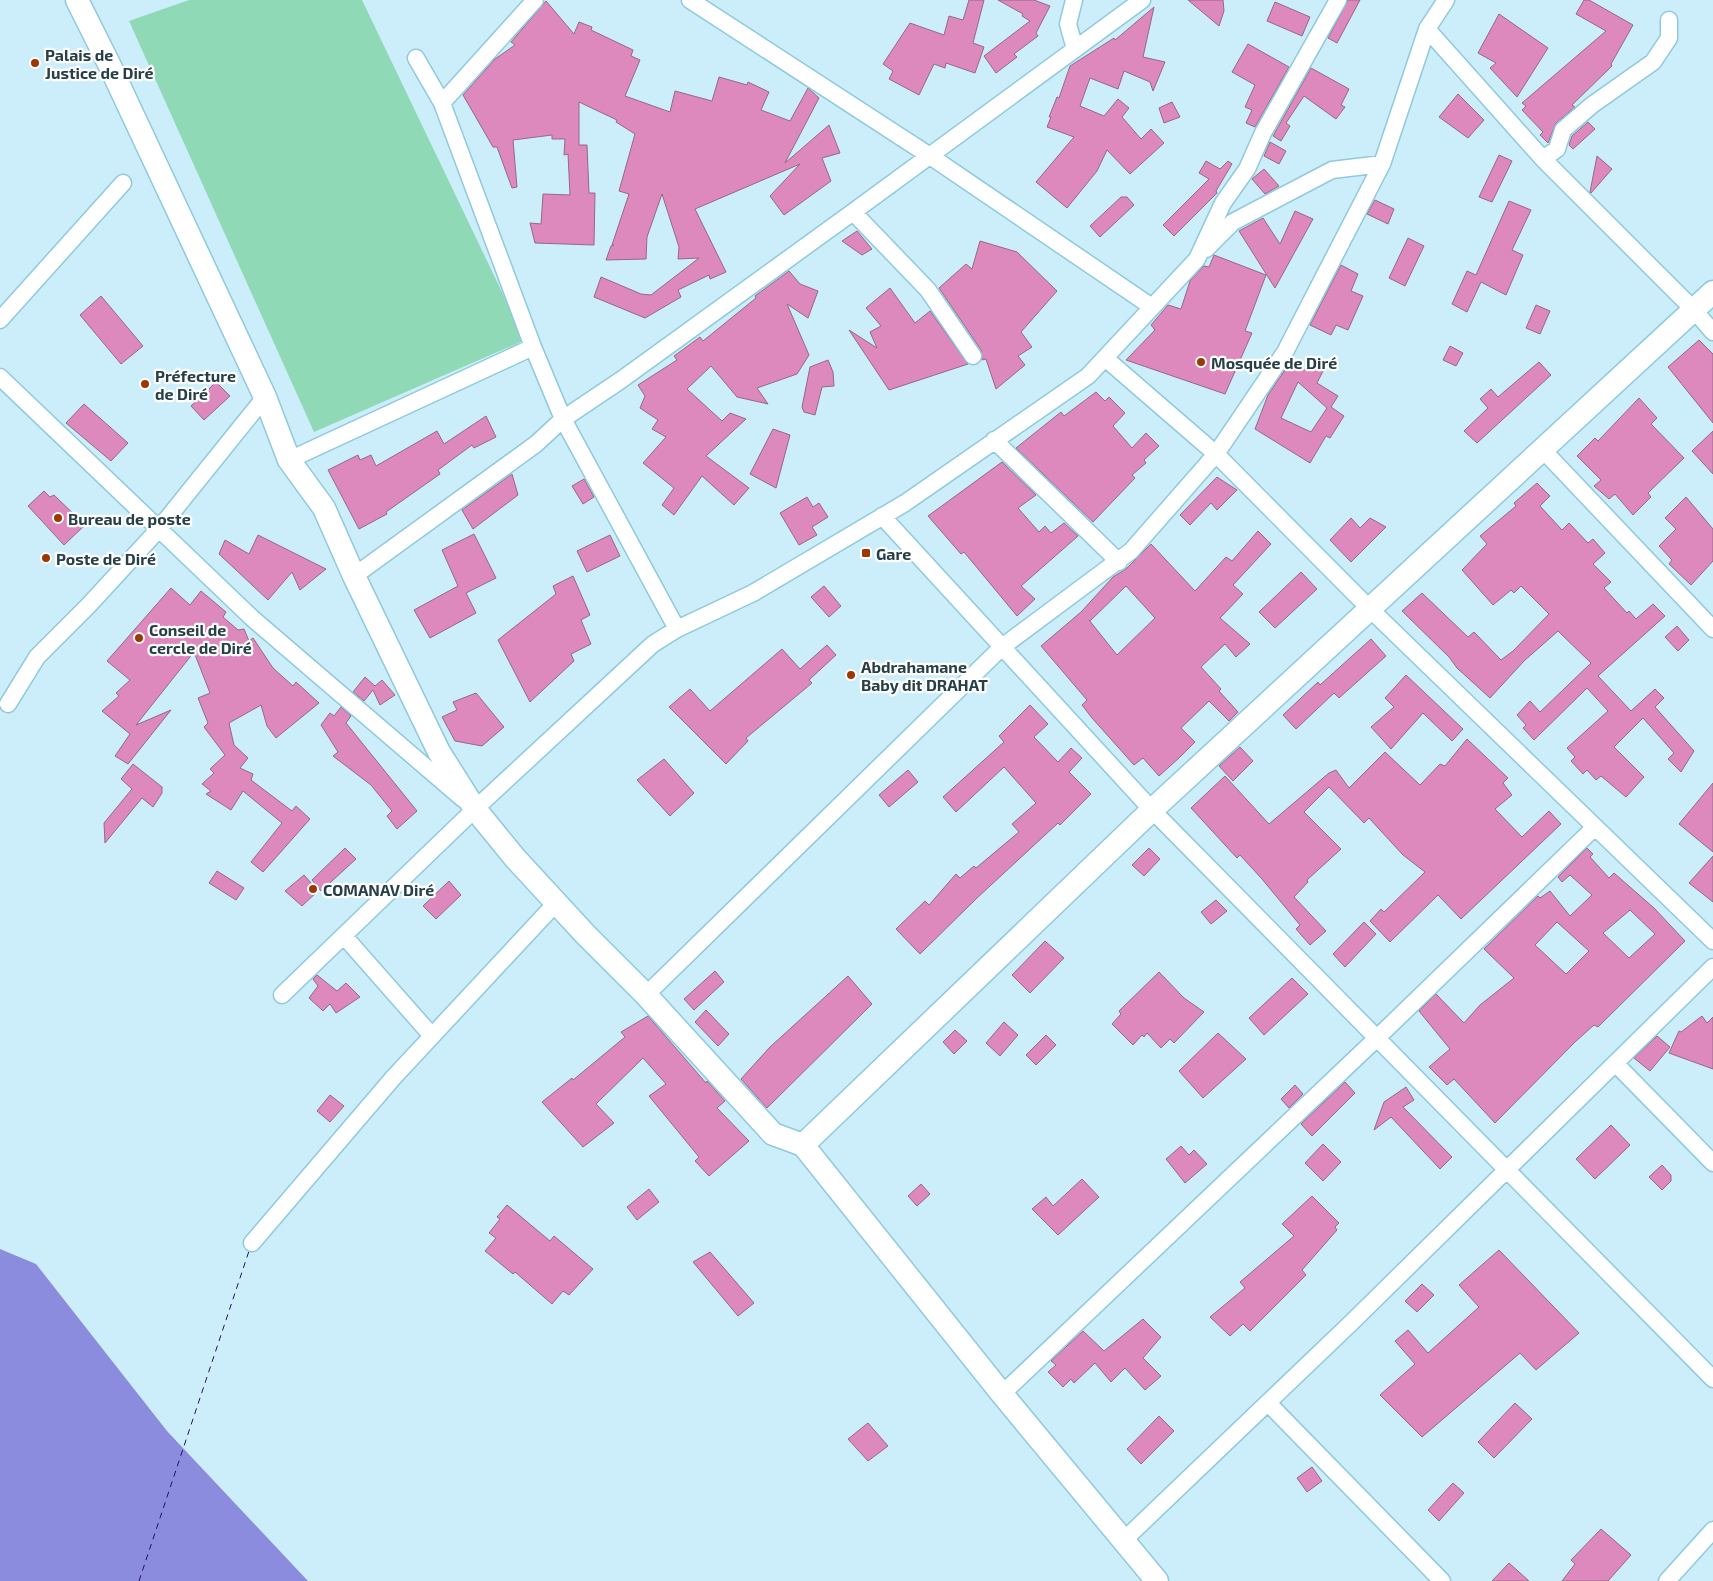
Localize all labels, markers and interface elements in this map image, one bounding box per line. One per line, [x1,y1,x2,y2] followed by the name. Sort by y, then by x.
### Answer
[45,45,154,82] place label: Palais de Justice de Diré
[29,57,41,69] marker: Palais de Justice de Diré
[1211,353,1337,372] place label: Mosquée de Diré
[1195,356,1207,368] marker: Mosquée de Diré
[155,366,236,403] place label: Préfecture de Diré
[139,378,151,390] marker: Préfecture de Diré
[68,509,191,528] place label: Bureau de poste
[52,512,64,524] marker: Bureau de poste
[876,544,911,563] place label: Gare
[860,547,872,559] marker: Gare
[56,549,156,568] place label: Poste de Diré
[40,552,52,564] marker: Poste de Diré
[149,620,252,657] place label: Conseil de cercle de Diré
[133,632,145,644] marker: Conseil de cercle de Diré
[861,657,988,695] place label: Abdrahamane Baby dit DRAHAT
[845,669,857,681] marker: Abdrahamane Baby dit DRAHAT
[323,880,434,899] place label: COMANAV Diré
[307,883,319,895] marker: COMANAV Diré

